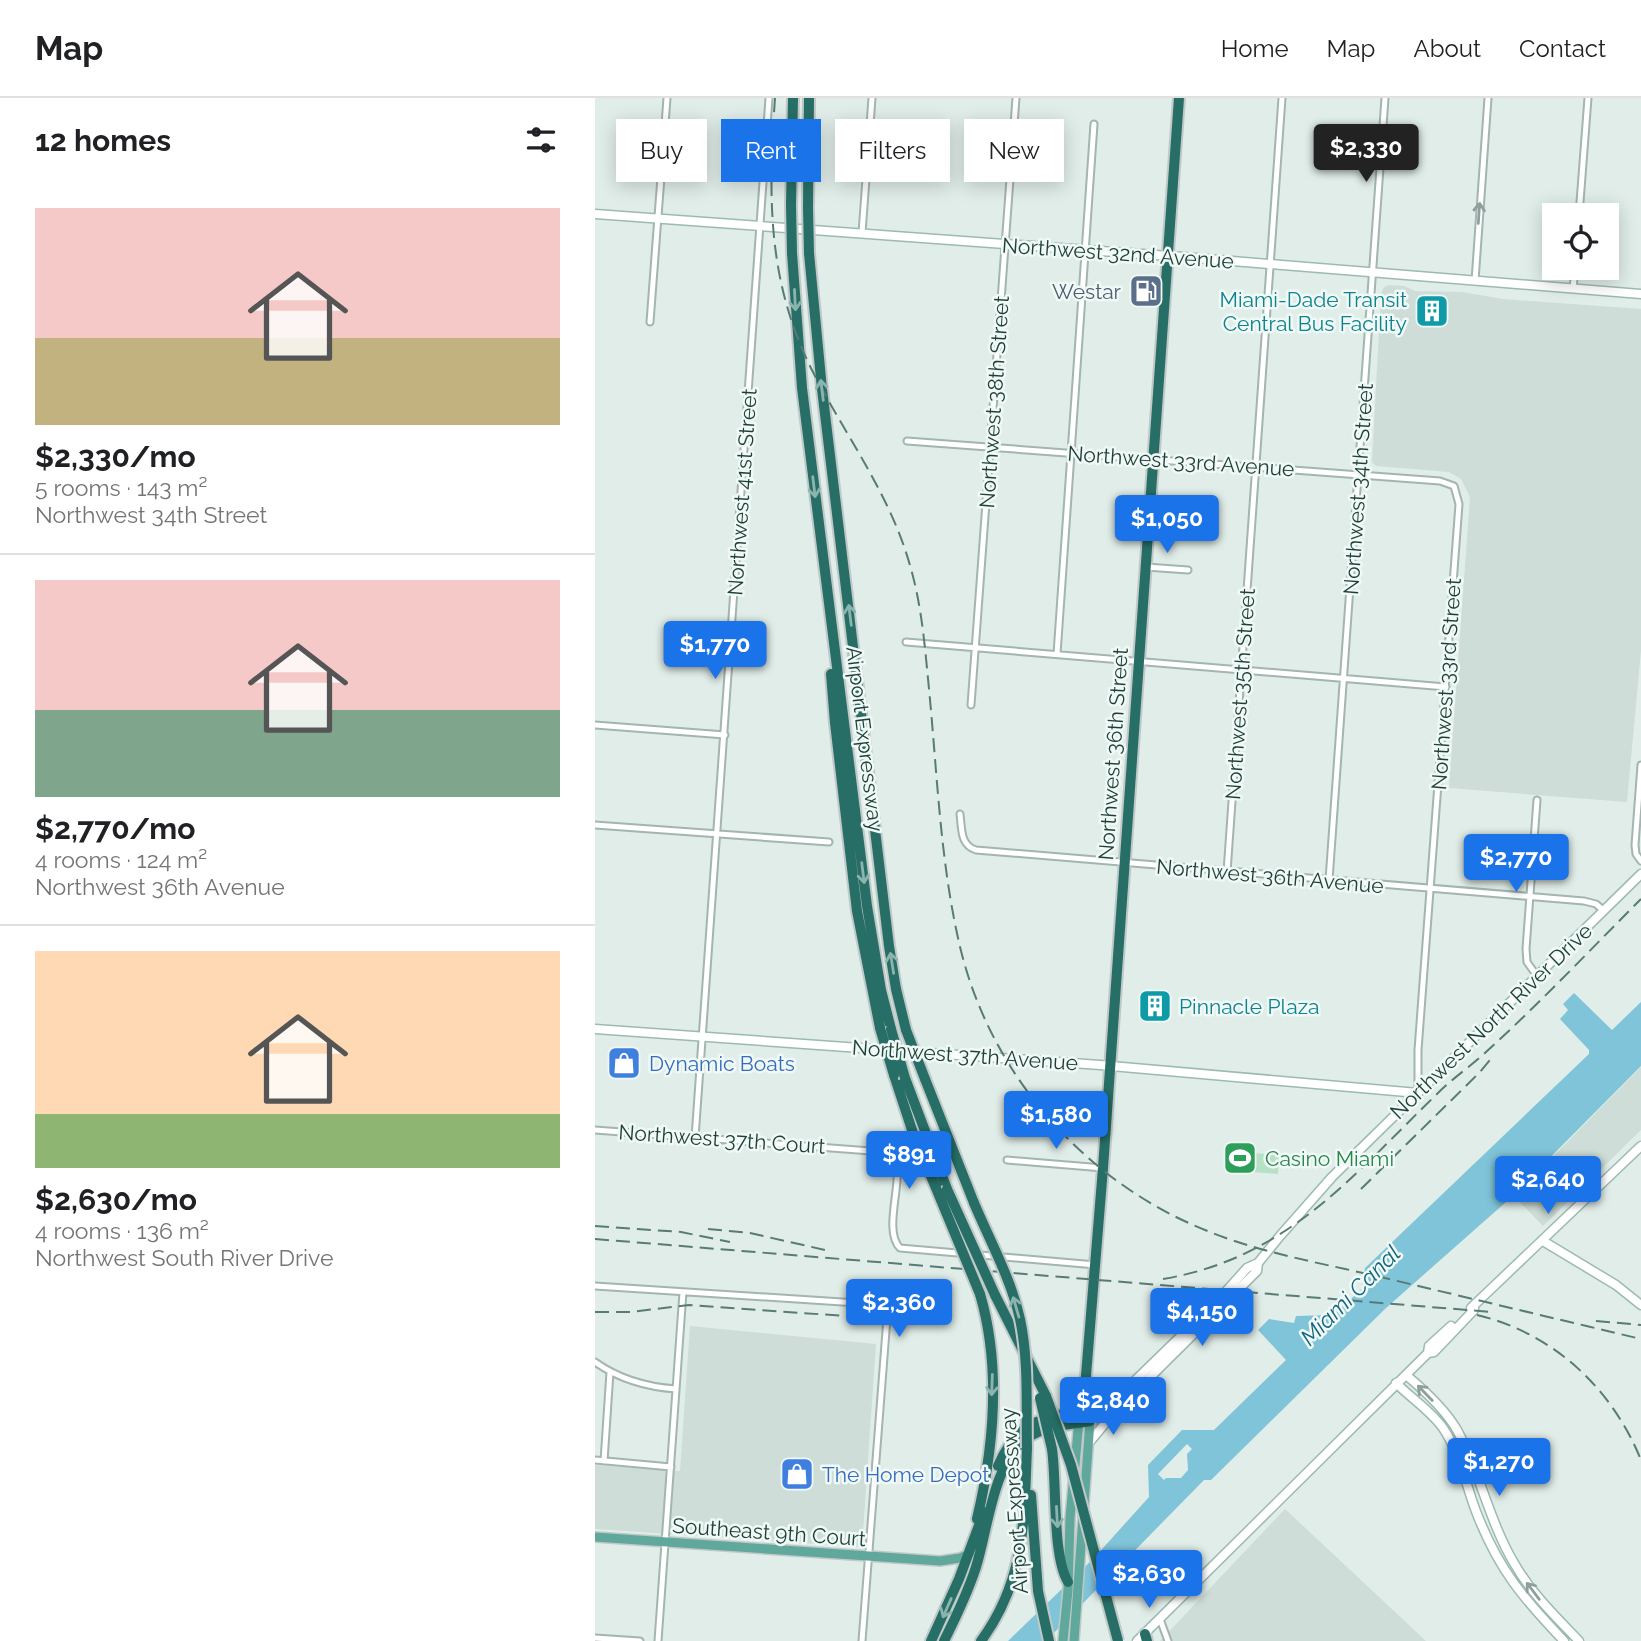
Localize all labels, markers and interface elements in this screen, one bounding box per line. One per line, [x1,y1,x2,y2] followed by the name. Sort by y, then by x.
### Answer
[35,29,103,68] text: Map
[1221,34,1289,63] text: Home
[1327,34,1375,63] text: Map
[1413,34,1481,63] text: About
[1519,34,1606,63] text: Contact
[616,119,707,182] chip: Buy
[721,119,821,182] chip: Rent
[835,119,950,182] chip: Filters
[964,119,1064,182] chip: New
[522,121,560,159] icon: filters
[35,123,171,158] text: 12 homes
[1309,125,1423,184] pin: $2,330
[1330,133,1402,160] text: $2,330
[1473,202,1486,225] one-way arrow
[1542,203,1619,280] map controls
[1542,203,1619,280] button: locate
[1001,232,1235,274] street label: Northwest 32nd Avenue
[235,253,361,379] icon: home
[1127,272,1165,310] fuel station icon: Westar
[1052,279,1122,304] place label: Westar
[1220,287,1407,336] place label: Miami-Dade Transit Central Bus Facility
[789,288,802,310] one-way arrow
[1413,292,1451,330] building icon: Miami-Dade Transit Central Bus Facility
[974,295,1014,509] street label: Northwest 38th Street
[815,379,828,402] one-way arrow
[1338,382,1378,596] street label: Northwest 34th Street
[722,388,762,596] street label: Northwest 41st Street
[35,439,196,474] text: $2,330/mo
[1067,441,1295,481] street label: Northwest 33rd Avenue
[35,474,207,501] text: 5 rooms · 143 m²
[808,475,821,498] one-way arrow
[1110,496,1224,555] pin: $1,050
[35,501,267,528] text: Northwest 34th Street
[1131,504,1203,531] text: $1,050
[1426,577,1466,791] street label: Northwest 33rd Street
[1220,587,1260,801] street label: Northwest 35th Street
[843,605,856,627] one-way arrow
[658,622,772,681] pin: $1,770
[235,625,361,751] icon: home
[680,630,750,657] text: $1,770
[841,645,889,833] street label: Airport Expressway
[1093,647,1133,861] street label: Northwest 36th Street
[35,811,195,846] text: $2,770/mo
[1459,834,1573,894] pin: $2,770
[1480,843,1552,870] text: $2,770
[35,846,207,873] text: 4 rooms · 124 m²
[1155,854,1385,898] street label: Northwest 36th Avenue
[856,861,869,884] one-way arrow
[35,873,285,900] text: Northwest 36th Avenue
[1385,918,1597,1124] street label: Northwest North River Drive
[885,952,898,975] one-way arrow
[1136,987,1174,1025] building icon: Pinnacle Plaza
[1179,994,1320,1019] place label: Pinnacle Plaza
[235,996,361,1122] icon: home
[851,1035,1079,1075] street label: Northwest 37th Avenue
[605,1044,643,1082] shop icon: Dynamic Boats
[649,1051,795,1076] place label: Dynamic Boats
[999,1091,1113,1151] pin: $1,580
[1020,1100,1092,1127] text: $1,580
[618,1119,826,1159] street label: Northwest 37th Court
[868,1132,950,1191] pin: $891
[1221,1139,1259,1177] sports icon: Casino Miami
[882,1140,936,1167] text: $891
[1265,1146,1394,1171] place label: Casino Miami
[1491,1156,1605,1216] pin: $2,640
[1511,1165,1585,1192] text: $2,640
[35,1182,197,1217] text: $2,630/mo
[35,1217,209,1244] text: 4 rooms · 136 m²
[1294,1239,1406,1351] water label: Miami Canal
[35,1244,333,1271] text: Northwest South River Drive
[842,1280,956,1339] pin: $2,360
[862,1288,936,1315] text: $2,360
[1145,1288,1259,1348] pin: $4,150
[1009,1296,1022,1318] one-way arrow
[1166,1297,1238,1324] text: $4,150
[985,1373,999,1396] one-way arrow
[1056,1378,1170,1437] pin: $2,840
[1417,1385,1434,1402] one-way arrow
[1076,1386,1150,1413] text: $2,840
[995,1407,1033,1595] street label: Airport Expressway
[1442,1438,1556,1498] pin: $1,270
[1463,1447,1535,1474] text: $1,270
[778,1455,816,1493] shop icon: The Home Depot
[822,1462,989,1487] place label: The Home Depot
[1050,1505,1063,1528] one-way arrow
[671,1513,867,1551] street label: Southeast 9th Court
[1092,1550,1206,1610] pin: $2,630
[1112,1559,1186,1586] text: $2,630
[1525,1582,1540,1601] one-way arrow
[940,1597,953,1618] one-way arrow

